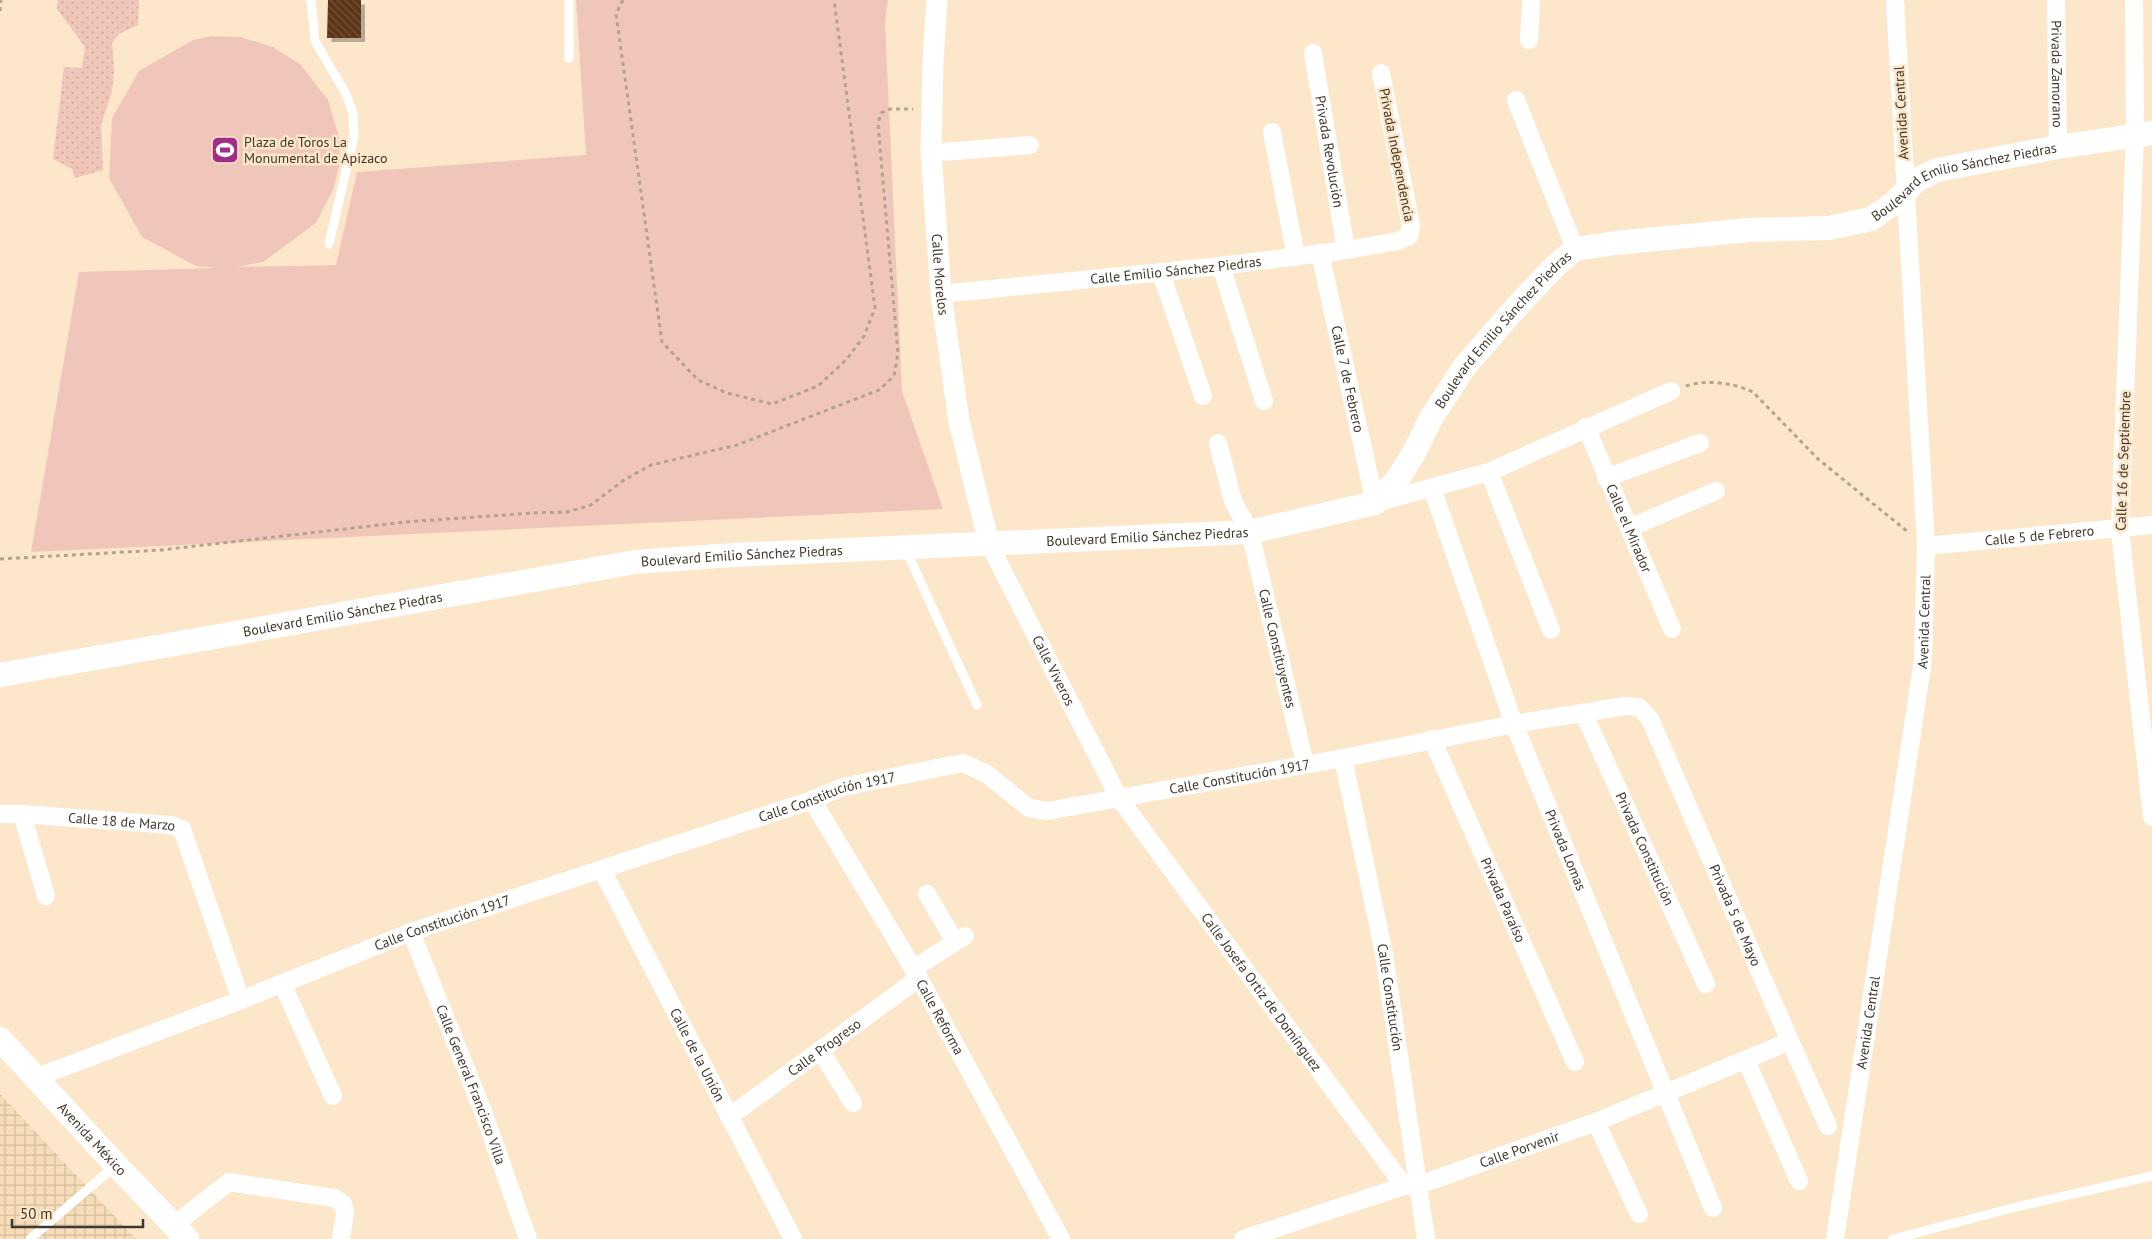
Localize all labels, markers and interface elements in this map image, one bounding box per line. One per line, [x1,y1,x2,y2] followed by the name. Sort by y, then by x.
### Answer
[2047,20,2067,128] street label: Privada Zamorano
[1890,66,1912,160] street label: Avenida Central
[1375,87,1419,223] street label: Privada Independencia
[1311,94,1348,209] street label: Privada Revolución
[244,133,388,167] place label: Plaza de Toros La Monumental de Apizaco
[210,135,240,165] sports icon: Plaza de Toros La Monumental de Apizaco
[1868,138,2058,225] street label: Boulevard Emilio Sánchez Piedras
[928,233,953,317] street label: Calle Morelos
[1431,247,1575,412] street label: Boulevard Emilio Sánchez Piedras
[1089,252,1263,288] street label: Calle Emilio Sánchez Piedras
[1327,324,1368,434] street label: Calle 7 de Febrero
[2112,391,2134,531] street label: Calle 16 de Septiembre
[1602,481,1656,576] street label: Calle el Mirador
[1984,521,2095,549] street label: Calle 5 de Febrero
[1046,523,1249,550] street label: Boulevard Emilio Sánchez Piedras
[640,541,843,571] street label: Boulevard Emilio Sánchez Piedras
[1913,574,1934,670] street label: Avenida Central
[241,587,444,641] street label: Boulevard Emilio Sánchez Piedras
[1255,587,1300,710] street label: Calle Constituyentes
[1028,632,1079,709] street label: Calle Viveros
[1168,755,1312,798] street label: Calle Constitución 1917
[756,768,897,826] street label: Calle Constitución 1917
[1612,789,1678,908] street label: Privada Constitución
[1541,807,1590,893] street label: Privada Lomas
[67,808,178,835] street label: Calle 18 de Marzo
[1477,855,1530,945] street label: Privada Paraíso
[1705,861,1765,969] street label: Privada 5 de Mayo
[372,891,513,955] street label: Calle Constitución 1917
[1197,909,1326,1075] street label: Calle Josefa Ortiz de Domínguez
[1373,942,1407,1052] street label: Calle Constitución
[1852,975,1884,1070] street label: Avenida Central
[912,976,968,1058] street label: Calle Reforma
[432,1002,510,1167] street label: Calle General Francisco Villa
[666,1005,729,1104] street label: Calle de la Unión
[784,1015,864,1080] street label: Calle Progreso
[54,1099,130,1180] street label: Avenida México
[1477,1127,1562,1172] street label: Calle Porvenir
[12,1196,144,1228] scale bar
[20,1204,53,1223] text: 50 m

